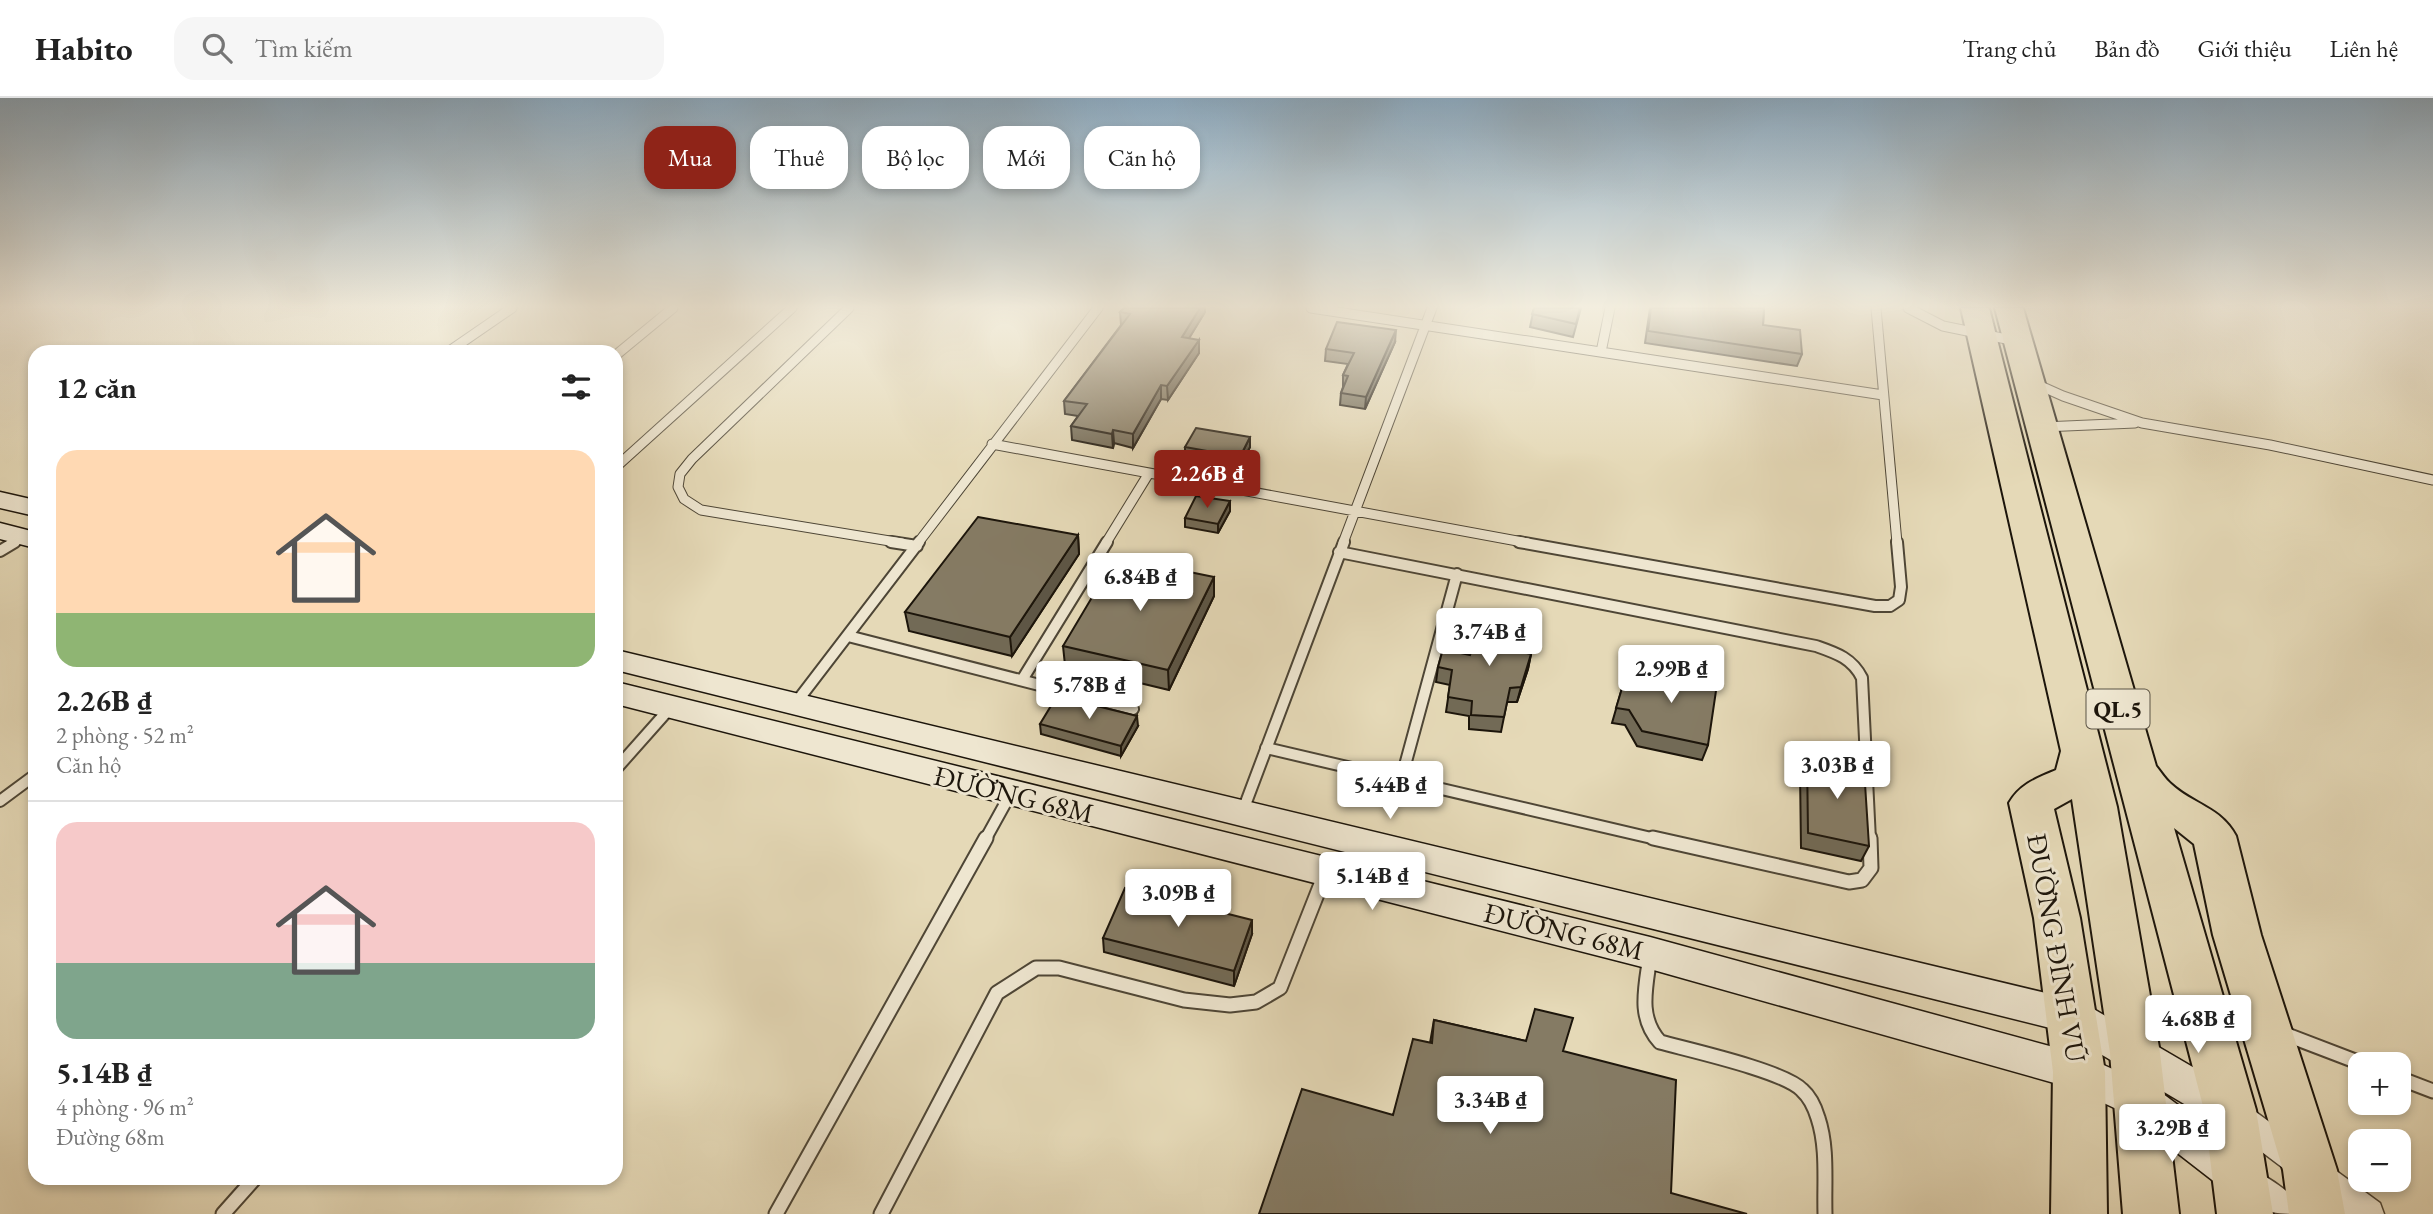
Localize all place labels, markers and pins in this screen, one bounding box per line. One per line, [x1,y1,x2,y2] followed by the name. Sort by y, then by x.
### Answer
[1142,450,1272,510] pin: 2.26B ₫
[1075,554,1205,613] pin: 6.84B ₫
[1424,608,1554,668] pin: 3.74B ₫
[1606,646,1736,705] pin: 2.99B ₫
[1024,662,1154,721] pin: 5.78B ₫
[1772,742,1902,801] pin: 3.03B ₫
[1325,762,1455,821] pin: 5.44B ₫
[1307,852,1437,912] pin: 5.14B ₫
[1113,870,1243,929] pin: 3.09B ₫
[2133,996,2263,1055] pin: 4.68B ₫
[1425,1076,1555,1136] pin: 3.34B ₫
[2107,1104,2237,1164] pin: 3.29B ₫

